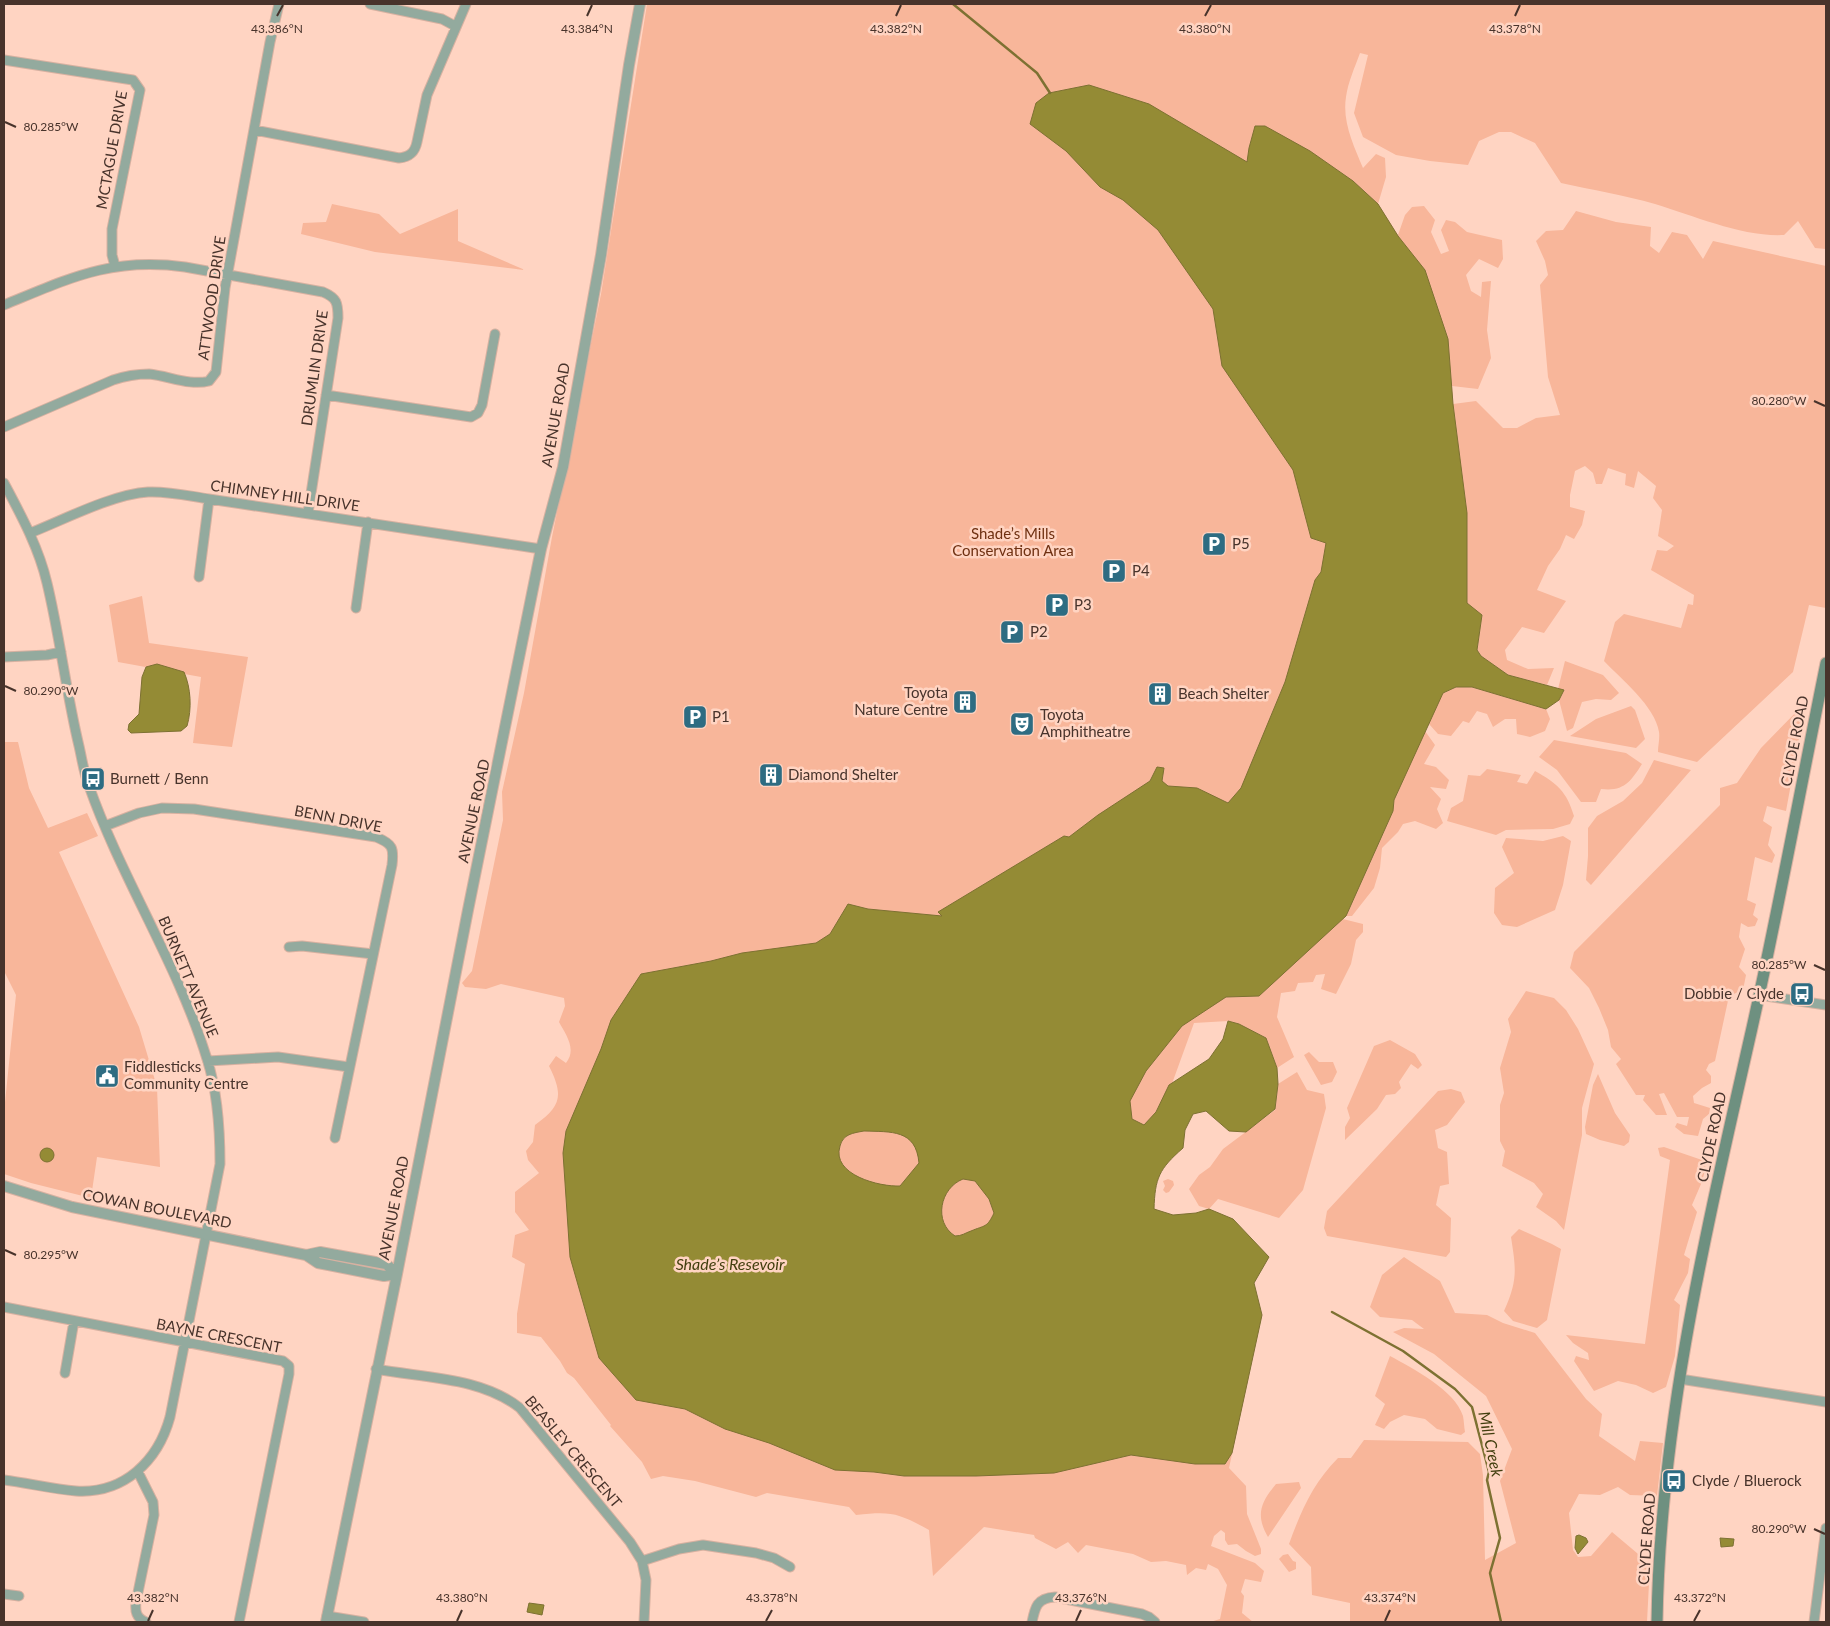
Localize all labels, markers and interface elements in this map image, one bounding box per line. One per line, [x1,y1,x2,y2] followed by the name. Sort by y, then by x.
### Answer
[251,21,303,36] text: 43.386°N
[561,21,613,36] text: 43.384°N
[870,21,922,36] text: 43.382°N
[1179,21,1231,36] text: 43.380°N
[1489,21,1541,36] text: 43.378°N
[92,89,130,210] street label: MCTAGUE DRIVE
[23,119,79,134] text: 80.285°W
[193,235,229,361] street label: ATTWOOD DRIVE
[297,309,331,427] street label: DRUMLIN DRIVE
[537,361,573,468] street label: AVENUE ROAD
[1751,393,1807,408] text: 80.280°W
[209,476,361,514] street label: CHIMNEY HILL DRIVE
[952,524,1074,559] park label: Shade’s Mills Conservation Area
[1201,531,1227,557] parking icon: P5
[1232,534,1250,552] place label: P5
[1101,558,1127,584] parking icon: P4
[1132,561,1150,579] place label: P4
[1044,592,1070,618] parking icon: P3
[1074,595,1092,613] place label: P3
[999,619,1025,645] parking icon: P2
[1030,622,1048,640] place label: P2
[1147,681,1173,707] building icon: Beach Shelter
[23,683,79,698] text: 80.290°W
[854,683,948,718] place label: Toyota Nature Centre
[1178,684,1269,702] place label: Beach Shelter
[952,689,978,715] building icon: Toyota Nature Centre
[1776,694,1812,788] street label: CLYDE ROAD
[682,704,708,730] parking icon: P1
[1040,705,1130,740] place label: Toyota Amphitheatre
[712,707,730,725] place label: P1
[1009,711,1035,737] theatre icon: Toyota Amphitheatre
[453,757,493,864] street label: AVENUE ROAD
[758,762,784,788] building icon: Diamond Shelter
[788,765,899,783] place label: Diamond Shelter
[80,766,106,792] bus stop icon: Burnett / Benn
[110,769,209,787] place label: Burnett / Benn
[293,801,384,835] street label: BENN DRIVE
[155,913,223,1040] street label: BURNETT AVENUE
[1751,957,1807,972] text: 80.285°W
[1789,981,1815,1007] bus stop icon: Dobbie / Clyde
[1684,984,1784,1002] place label: Dobbie / Clyde
[124,1057,249,1092] place label: Fiddlesticks Community Centre
[94,1063,120,1089] public building icon: Fiddlesticks Community Centre
[1693,1090,1729,1184] street label: CLYDE ROAD
[374,1154,412,1261] street label: AVENUE ROAD
[81,1185,233,1231] street label: COWAN BOULEVARD
[23,1247,79,1262] text: 80.295°W
[676,1254,785,1273] water label: Shade’s Resevoir
[155,1314,283,1356] street label: BAYNE CRESCENT
[522,1392,626,1511] street label: BEASLEY CRESCENT
[1475,1410,1508,1479] water label: Mill Creek
[1661,1468,1687,1494] bus stop icon: Clyde / Bluerock
[1692,1471,1802,1489] place label: Clyde / Bluerock
[1634,1492,1658,1586] street label: CLYDE ROAD
[1751,1521,1807,1536] text: 80.290°W
[127,1590,179,1605] text: 43.382°N
[436,1590,488,1605] text: 43.380°N
[746,1590,798,1605] text: 43.378°N
[1055,1590,1107,1605] text: 43.376°N
[1364,1590,1416,1605] text: 43.374°N
[1674,1590,1726,1605] text: 43.372°N

